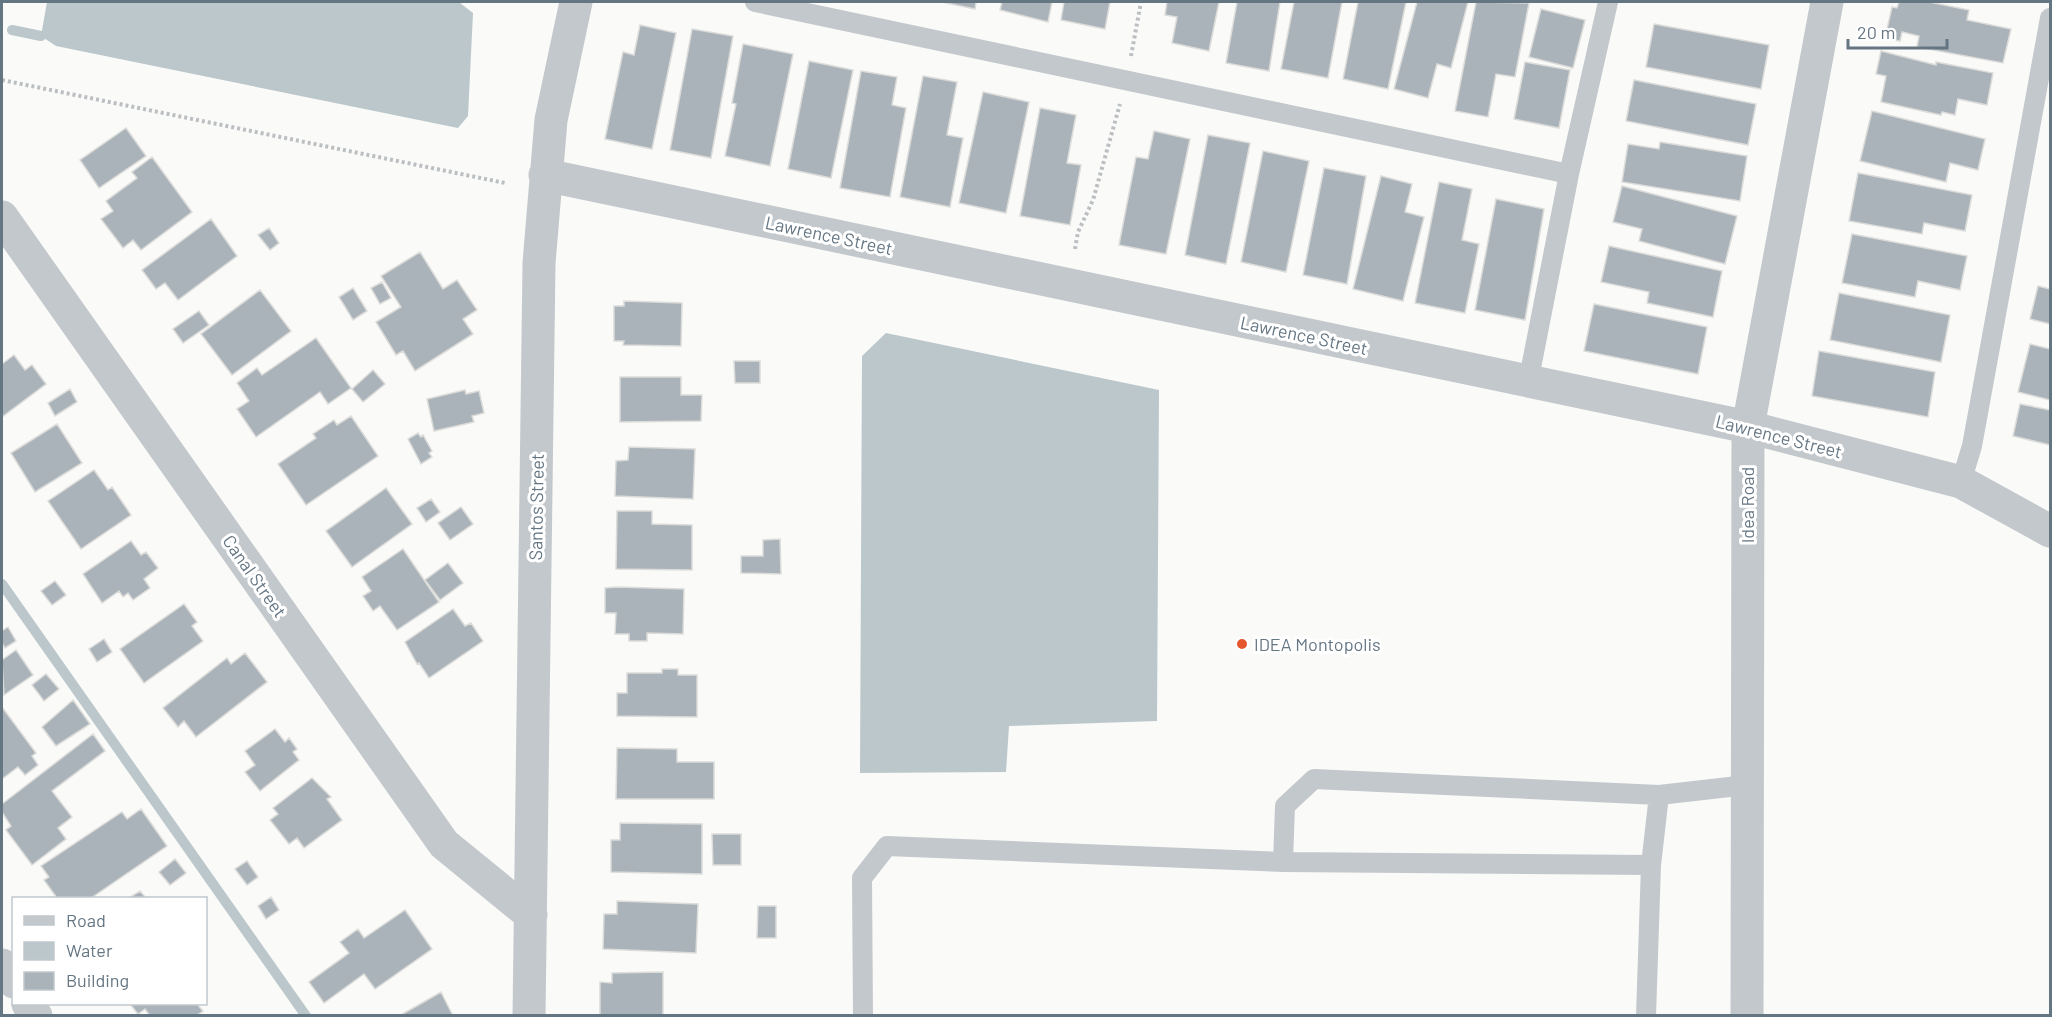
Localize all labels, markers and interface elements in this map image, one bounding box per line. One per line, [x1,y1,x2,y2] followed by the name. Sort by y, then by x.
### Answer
[1848,12,1947,50] scale bar
[1857,21,1895,43] text: 20 m
[763,211,895,259] street label: Lawrence Street
[1238,311,1370,359] street label: Lawrence Street
[1713,410,1845,462] street label: Lawrence Street
[524,453,548,561] street label: Santos Street
[1736,467,1758,543] street label: Idea Road
[219,530,291,622] street label: Canal Street
[1254,633,1381,655] place label: IDEA Montopolis
[1235,637,1249,651] marker: IDEA Montopolis
[12,897,207,1005] legend
[66,909,106,931] text: Road
[66,939,113,961] text: Water
[66,969,129,991] text: Building

